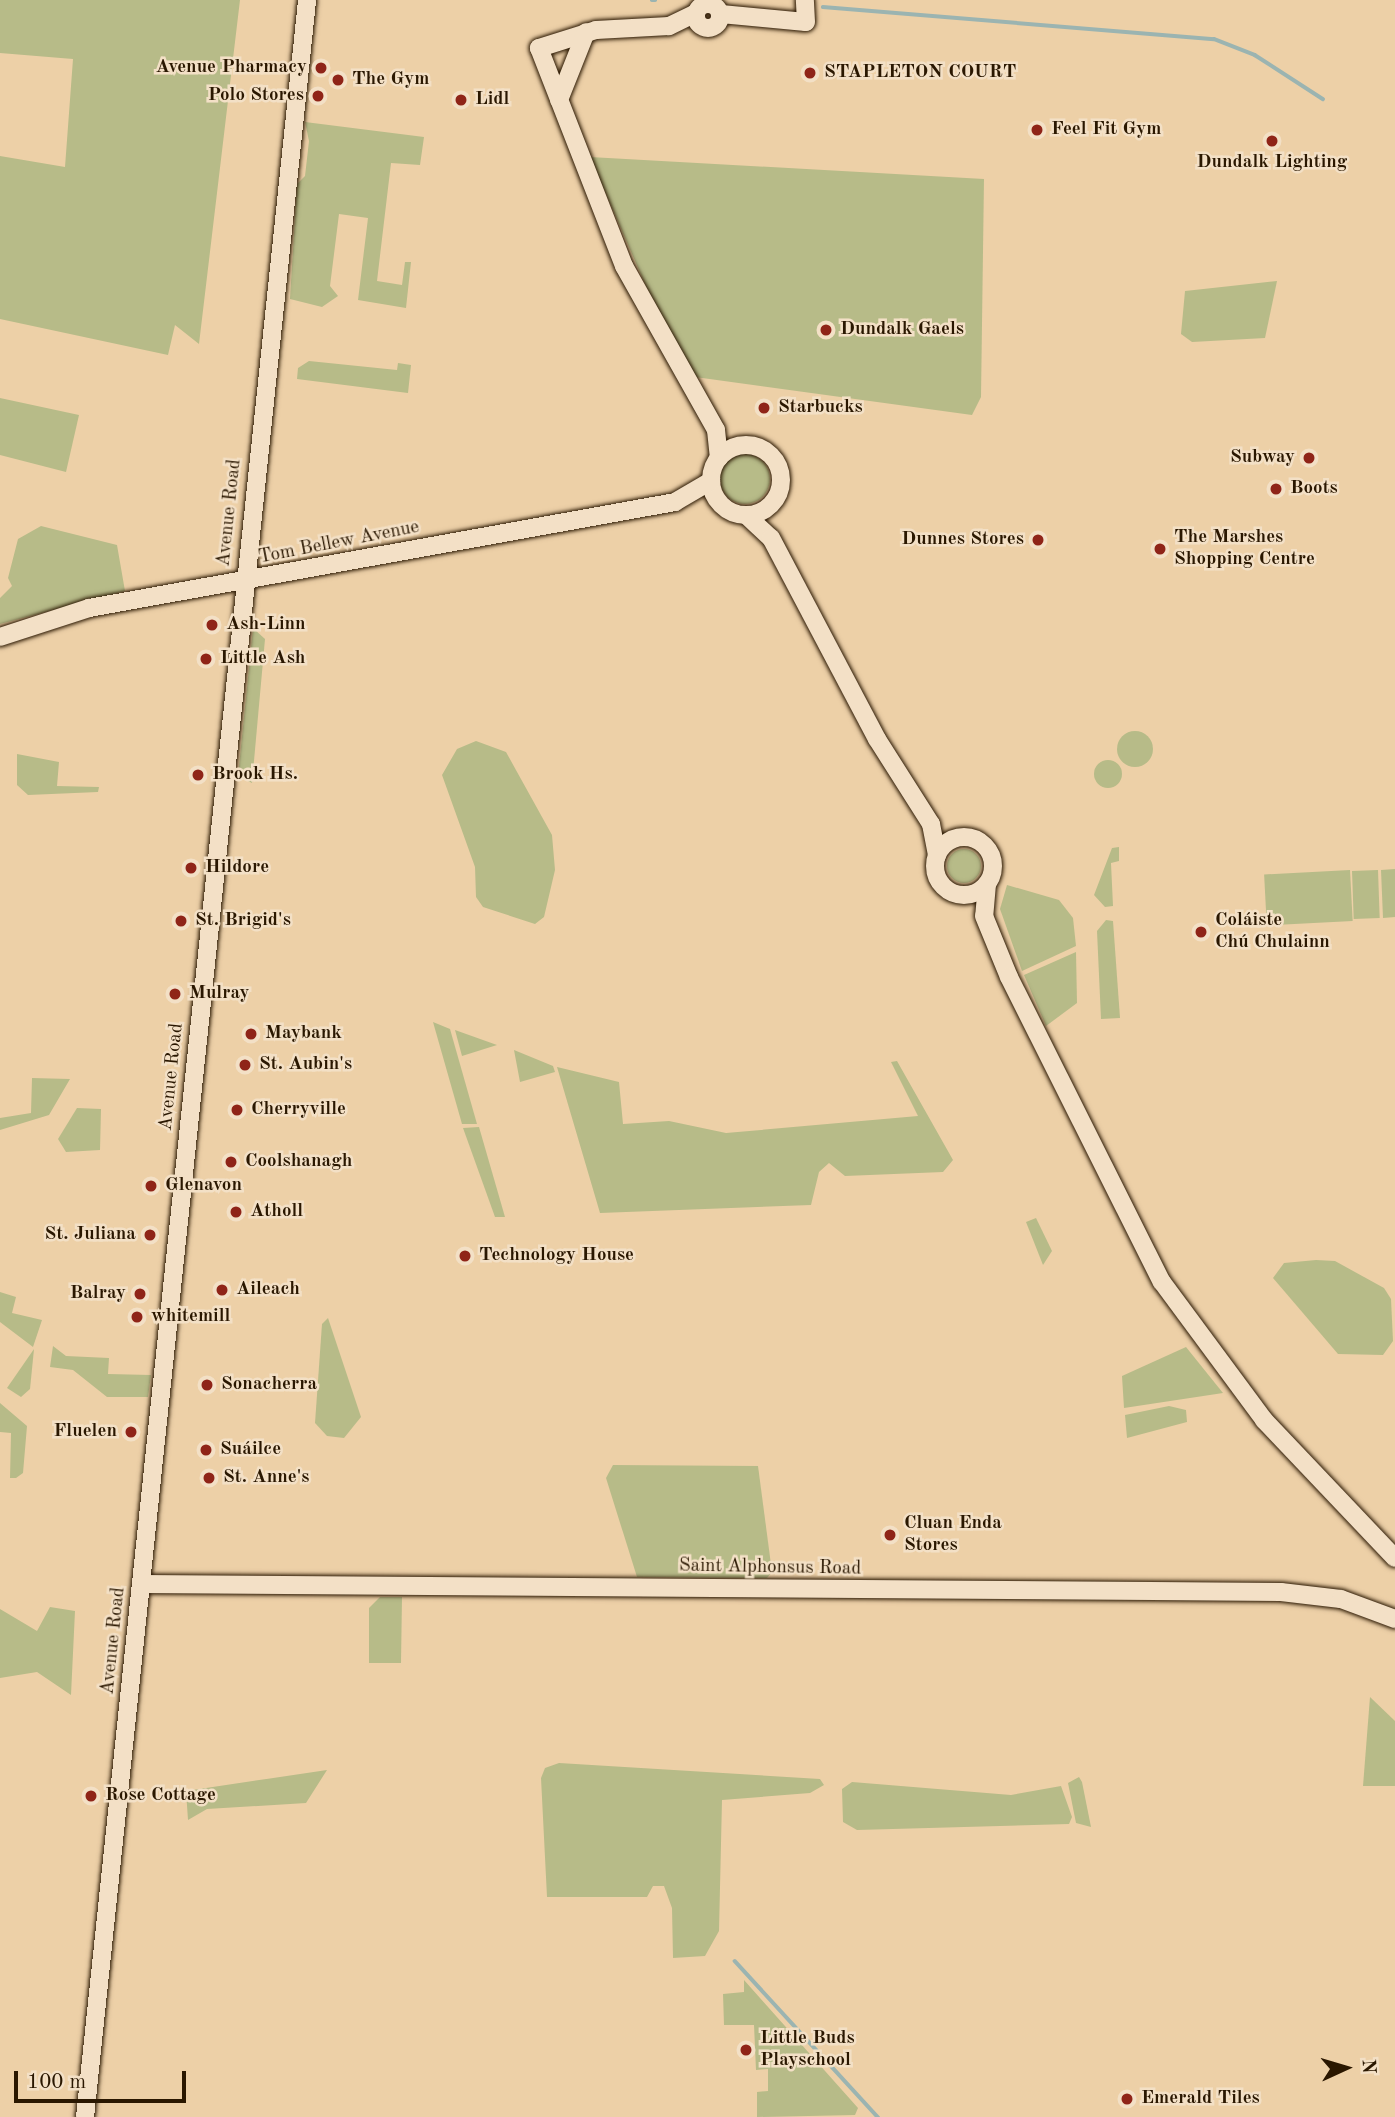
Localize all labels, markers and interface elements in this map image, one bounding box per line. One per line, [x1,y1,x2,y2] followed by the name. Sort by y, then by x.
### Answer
[155,57,307,79] place label: Avenue Pharmacy
[313,60,329,76] marker: Avenue Pharmacy
[824,62,1016,84] place label: STAPLETON COURT
[802,65,818,81] marker: STAPLETON COURT
[352,69,429,91] place label: The Gym
[330,72,346,88] marker: The Gym
[208,85,304,107] place label: Polo Stores
[310,88,326,104] marker: Polo Stores
[475,89,509,111] place label: Lidl
[453,92,469,108] marker: Lidl
[1051,119,1161,141] place label: Feel Fit Gym
[1029,122,1045,138] marker: Feel Fit Gym
[1264,133,1280,149] marker: Dundalk Lighting
[1197,152,1347,174] place label: Dundalk Lighting
[840,319,964,341] place label: Dundalk Gaels
[818,322,834,338] marker: Dundalk Gaels
[778,397,863,419] place label: Starbucks
[756,400,772,416] marker: Starbucks
[1230,447,1295,469] place label: Subway
[1301,450,1317,466] marker: Subway
[213,458,247,568] street label: Avenue Road
[1290,478,1338,500] place label: Boots
[1268,481,1284,497] marker: Boots
[257,516,421,570] street label: Tom Bellew Avenue
[1174,527,1315,571] place label: The Marshes Shopping Centre
[901,529,1024,551] place label: Dunnes Stores
[1030,532,1046,548] marker: Dunnes Stores
[1152,541,1168,557] marker: The Marshes Shopping Centre
[226,614,306,636] place label: Ash-Linn
[204,617,220,633] marker: Ash-Linn
[220,648,305,670] place label: Little Ash
[198,651,214,667] marker: Little Ash
[212,764,298,786] place label: Brook Hs.
[190,767,206,783] marker: Brook Hs.
[205,857,269,879] place label: Hildore
[183,860,199,876] marker: Hildore
[195,910,291,932] place label: St. Brigid's
[1215,910,1330,954] place label: Coláiste Chú Chulainn
[173,913,189,929] marker: St. Brigid's
[1193,924,1209,940] marker: Coláiste Chú Chulainn
[189,983,250,1005] place label: Mulray
[167,986,183,1002] marker: Mulray
[155,1022,189,1132] street label: Avenue Road
[265,1023,342,1045] place label: Maybank
[243,1026,259,1042] marker: Maybank
[259,1054,352,1076] place label: St. Aubin's
[237,1057,253,1073] marker: St. Aubin's
[251,1099,346,1121] place label: Cherryville
[229,1102,245,1118] marker: Cherryville
[245,1151,352,1173] place label: Coolshanagh
[223,1154,239,1170] marker: Coolshanagh
[165,1175,242,1197] place label: Glenavon
[143,1178,159,1194] marker: Glenavon
[250,1201,303,1223] place label: Atholl
[228,1204,244,1220] marker: Atholl
[45,1224,136,1246] place label: St. Juliana
[142,1227,158,1243] marker: St. Juliana
[479,1245,634,1267] place label: Technology House
[457,1248,473,1264] marker: Technology House
[236,1279,300,1301] place label: Aileach
[214,1282,230,1298] marker: Aileach
[70,1283,126,1305] place label: Balray
[132,1286,148,1302] marker: Balray
[151,1306,230,1328] place label: whitemill
[129,1309,145,1325] marker: whitemill
[221,1374,317,1396] place label: Sonacherra
[199,1377,215,1393] marker: Sonacherra
[54,1421,117,1443] place label: Fluelen
[123,1424,139,1440] marker: Fluelen
[220,1439,281,1461] place label: Suáilce
[198,1442,214,1458] marker: Suáilce
[223,1467,309,1489] place label: St. Anne's
[201,1470,217,1486] marker: St. Anne's
[904,1513,1002,1557] place label: Cluan Enda Stores
[882,1527,898,1543] marker: Cluan Enda Stores
[679,1555,861,1581] street label: Saint Alphonsus Road
[97,1586,131,1696] street label: Avenue Road
[105,1785,216,1807] place label: Rose Cottage
[83,1788,99,1804] marker: Rose Cottage
[760,2028,855,2072] place label: Little Buds Playschool
[1311,2033,1381,2103] north arrow
[738,2042,754,2058] marker: Little Buds Playschool
[18,2058,189,2102] scale bar
[1357,2059,1377,2074] text: N
[27,2072,86,2093] text: 100 m
[1141,2088,1260,2110] place label: Emerald Tiles
[1119,2091,1135,2107] marker: Emerald Tiles

